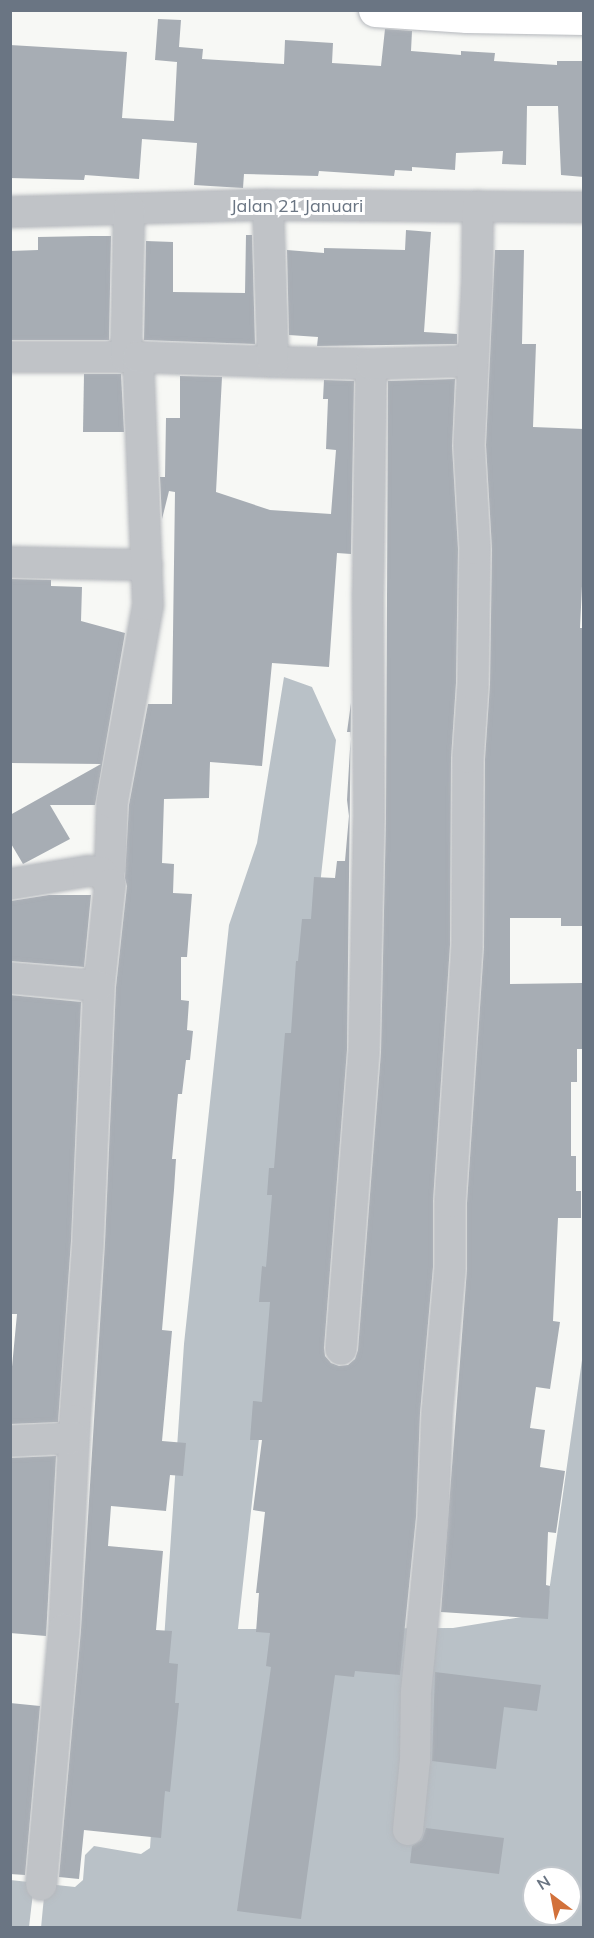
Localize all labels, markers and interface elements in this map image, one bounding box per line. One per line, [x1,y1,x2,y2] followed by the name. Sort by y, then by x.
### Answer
[231,195,363,217] street label: Jalan 21 Januari
[522,1866,582,1926] north arrow
[533,1871,554,1894] text: N

